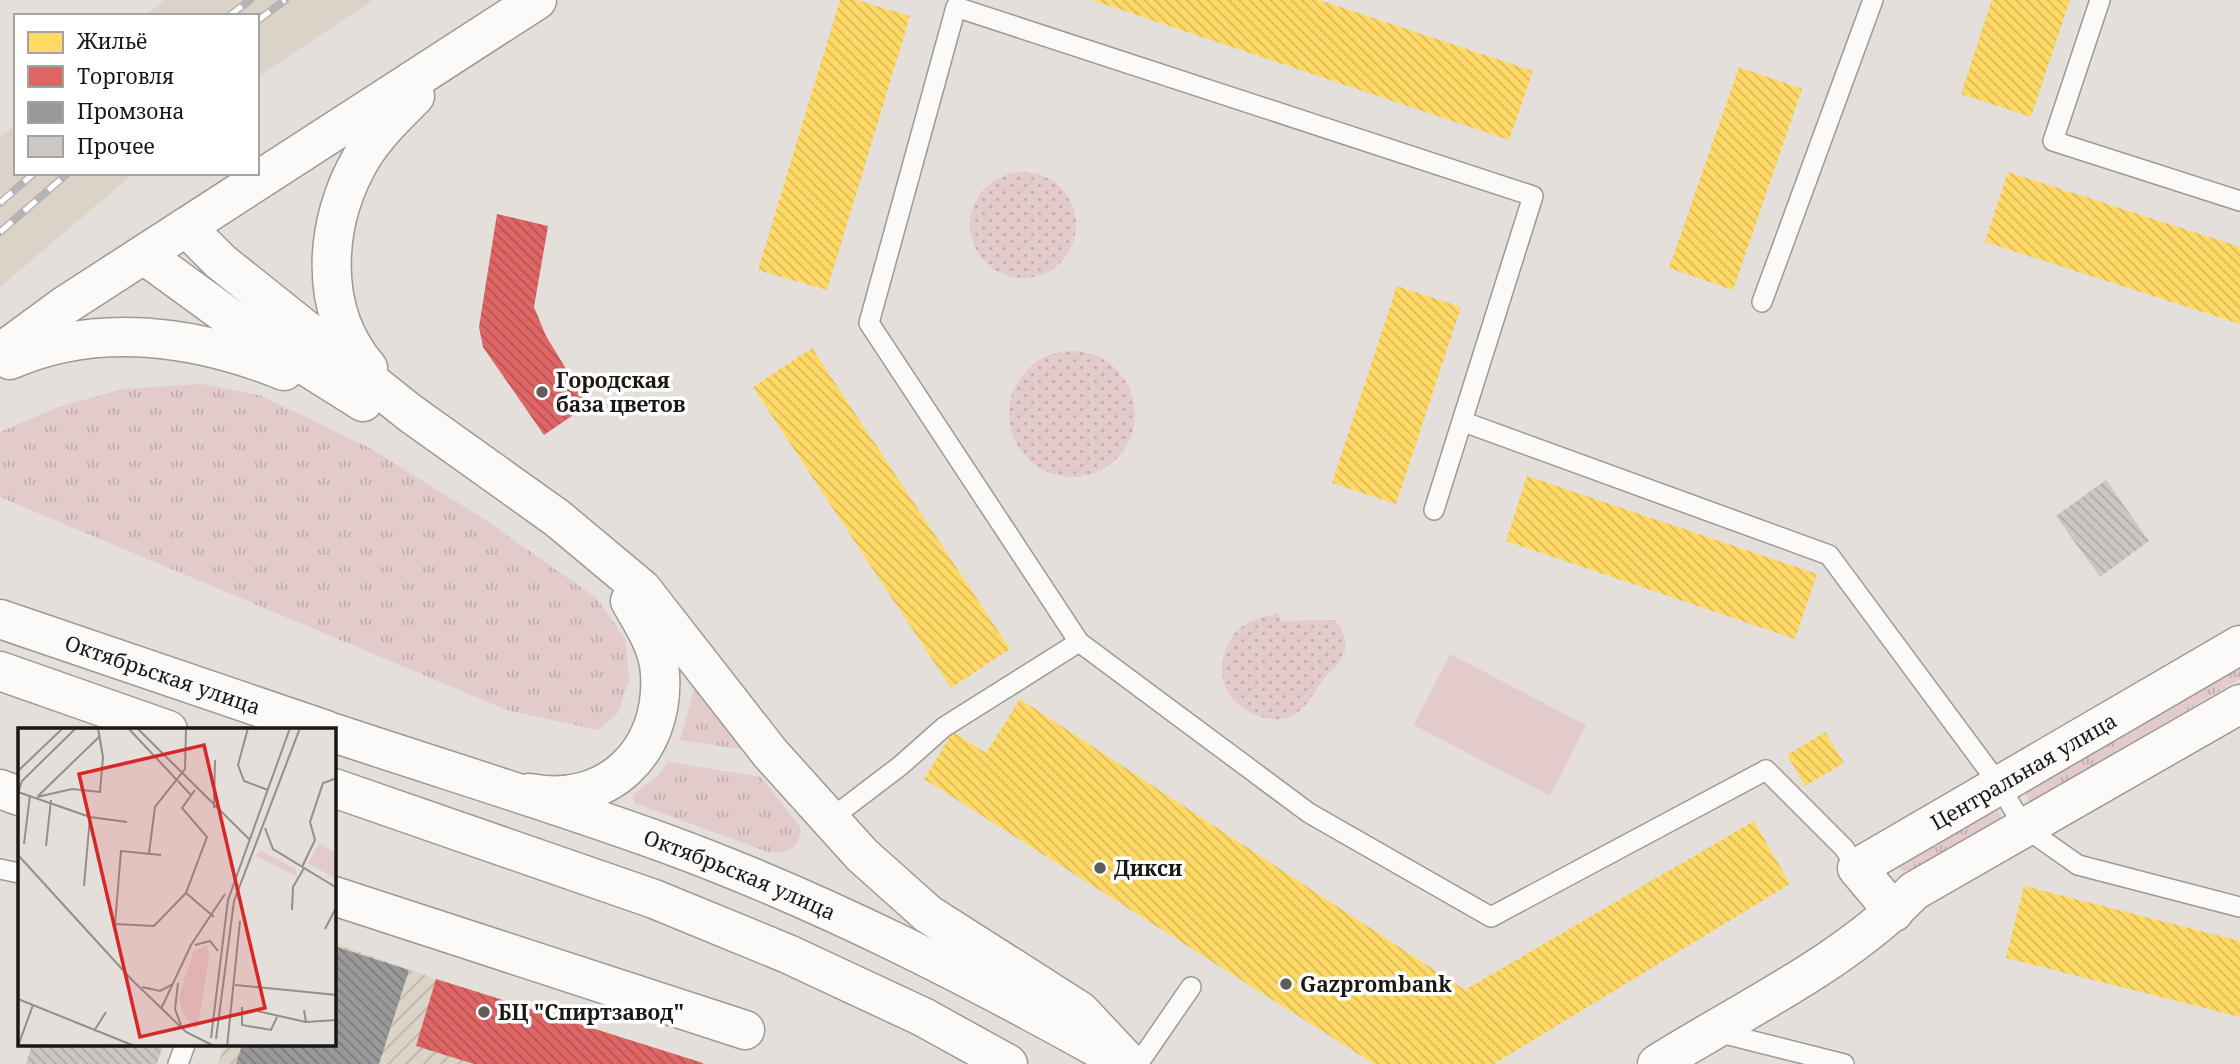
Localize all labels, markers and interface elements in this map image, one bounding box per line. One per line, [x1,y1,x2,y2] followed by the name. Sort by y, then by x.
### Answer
[14,14,259,175] legend
[76,27,147,55] text: Жильё
[77,62,174,90] text: Торговля
[77,97,185,125] text: Промзона
[77,132,155,160] text: Прочее
[556,366,686,418] place label: Городская база цветов
[534,384,550,400] marker: Городская база цветов
[61,628,264,721] street label: Октябрьская улица
[1925,706,2122,836] street label: Центральная улица
[18,728,336,1046] inset map
[640,823,840,926] street label: Октябрьская улица
[1114,854,1182,882] place label: Дикси
[1092,860,1108,876] marker: Дикси
[1300,970,1452,998] place label: Gazprombank
[1278,976,1294,992] marker: Gazprombank
[498,998,684,1026] place label: БЦ "Спиртзавод"
[476,1004,492,1020] marker: БЦ "Спиртзавод"

